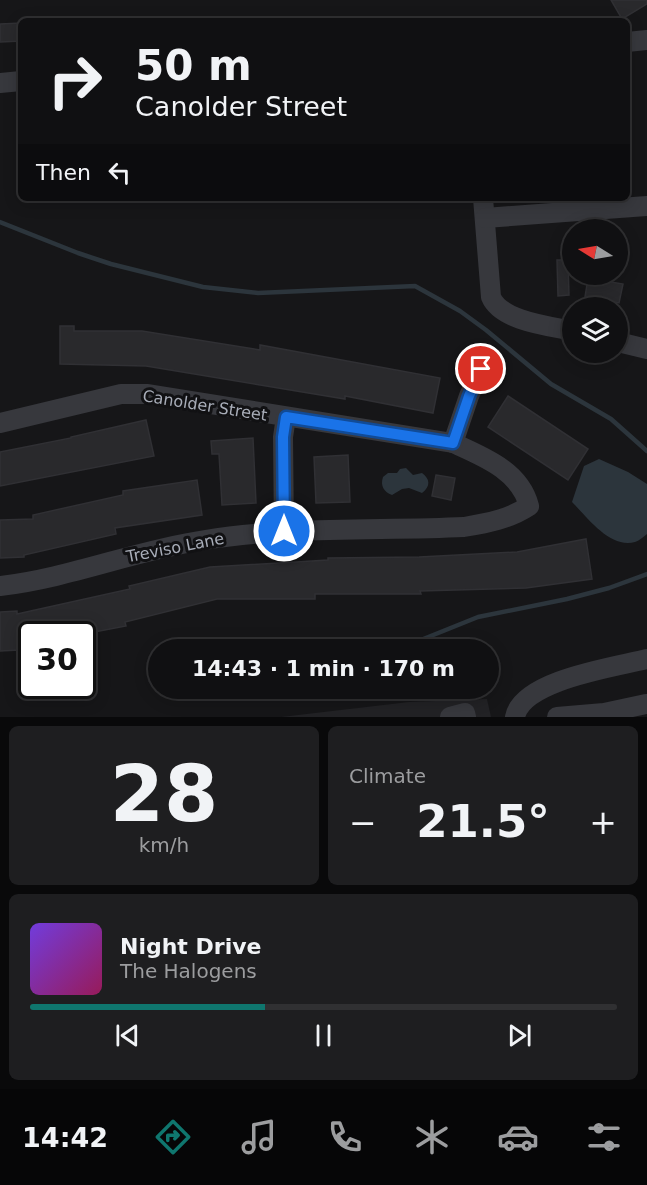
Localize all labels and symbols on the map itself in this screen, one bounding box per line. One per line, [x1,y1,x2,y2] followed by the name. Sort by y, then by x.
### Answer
[562,219,628,285] north arrow
[455,343,506,394] pin
[141,386,268,425] street label: Canolder Street
[252,499,316,563] position arrow
[124,529,226,566] street label: Treviso Lane
[18,621,96,699] speed limit sign: 30

